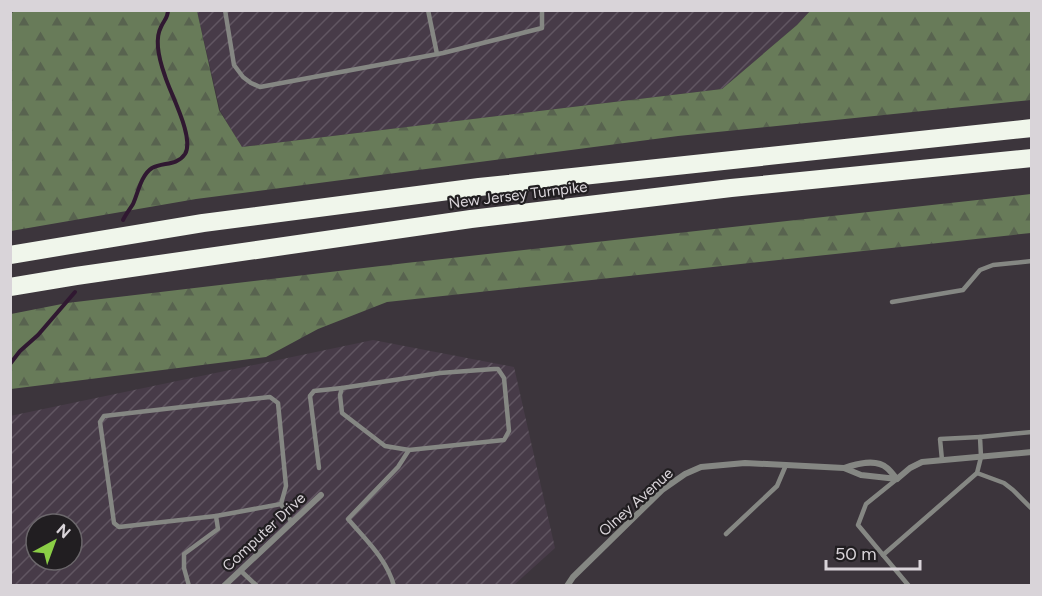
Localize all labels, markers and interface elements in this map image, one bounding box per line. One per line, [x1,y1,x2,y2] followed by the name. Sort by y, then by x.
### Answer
[448,178,588,212] street label: New Jersey Turnpike
[595,464,677,540] street label: Olney Avenue
[219,489,309,575] street label: Computer Drive
[24,512,84,572] north arrow
[53,520,74,542] text: N
[826,533,920,571] scale bar
[835,543,877,565] text: 50 m

